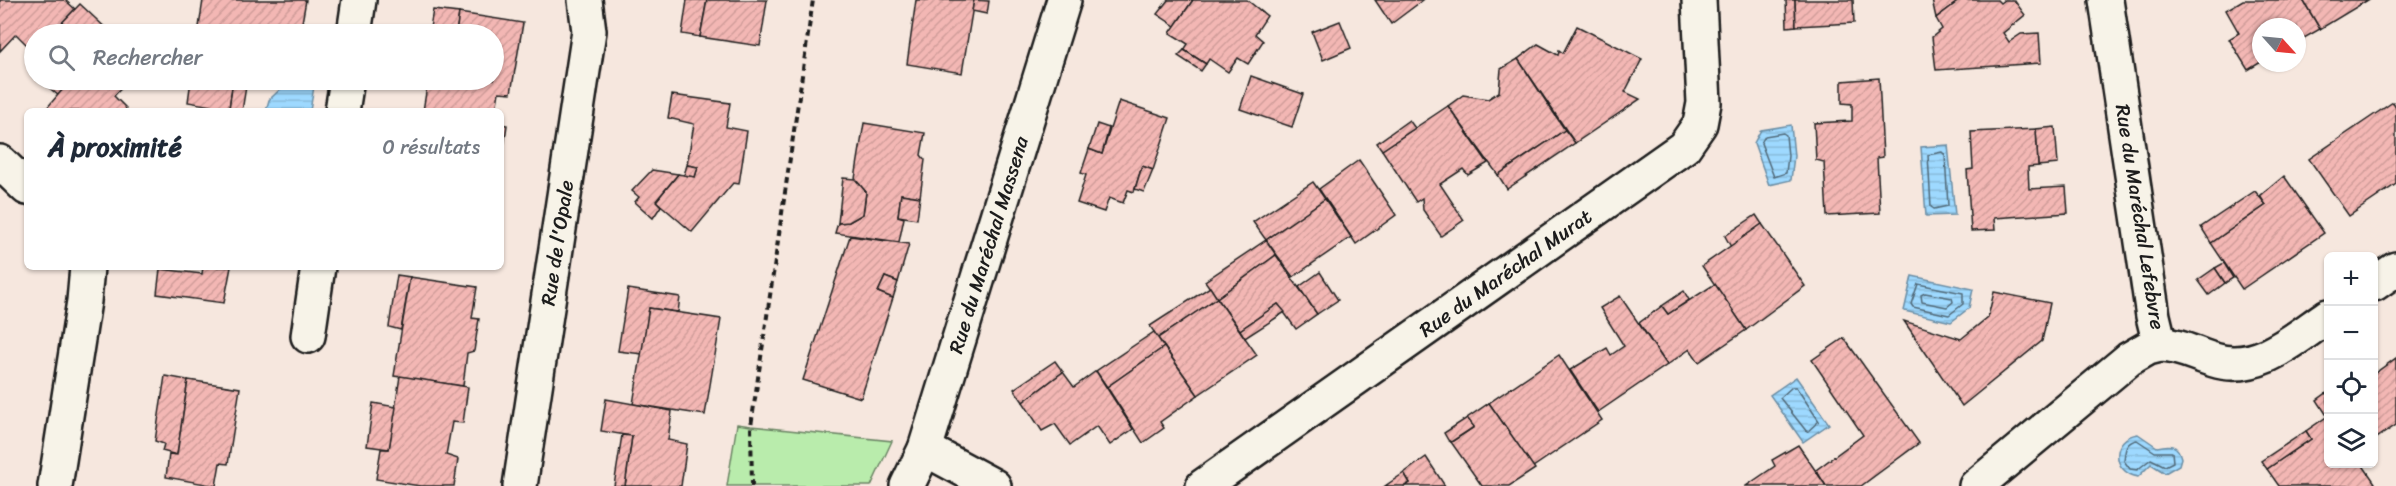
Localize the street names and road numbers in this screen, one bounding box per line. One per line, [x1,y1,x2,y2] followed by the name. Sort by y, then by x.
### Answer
[2105,102,2175,332] street label: Rue du Maréchal Lefebvre
[938,131,1039,358] street label: Rue du Maréchal Massena
[530,178,584,308] street label: Rue de l'Opale
[1411,199,1600,346] street label: Rue du Maréchal Murat

